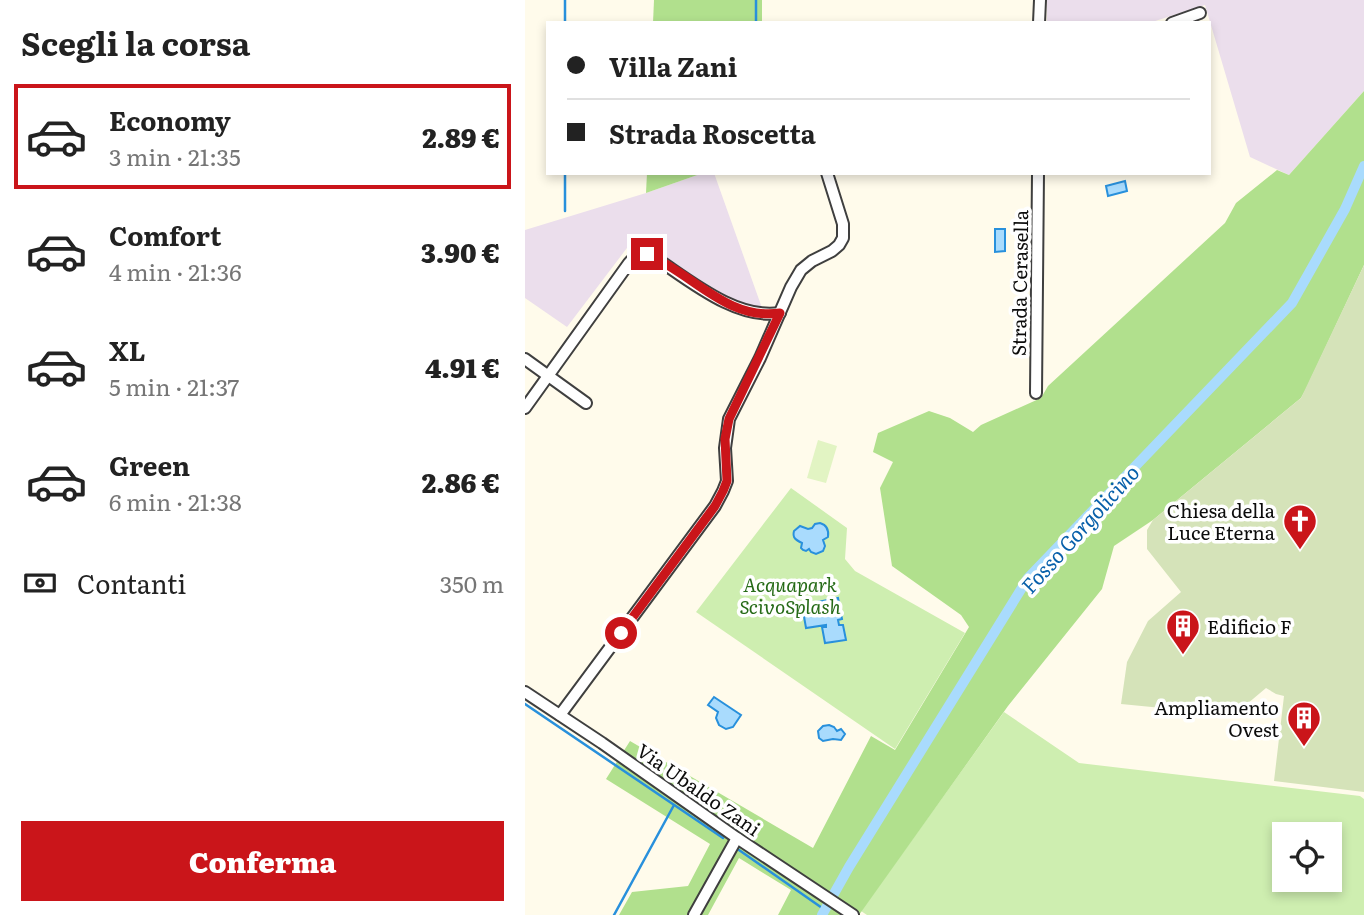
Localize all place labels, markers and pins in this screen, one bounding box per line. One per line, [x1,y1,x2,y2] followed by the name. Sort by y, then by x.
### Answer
[1167,496,1276,546] place label: Chiesa della Luce Eterna
[1281,502,1319,551] church icon: Chiesa della Luce Eterna
[1164,607,1202,656] building icon: Edificio F
[1207,612,1292,640] place label: Edificio F
[1154,693,1279,743] place label: Ampliamento Ovest
[1285,699,1323,748] building icon: Ampliamento Ovest

